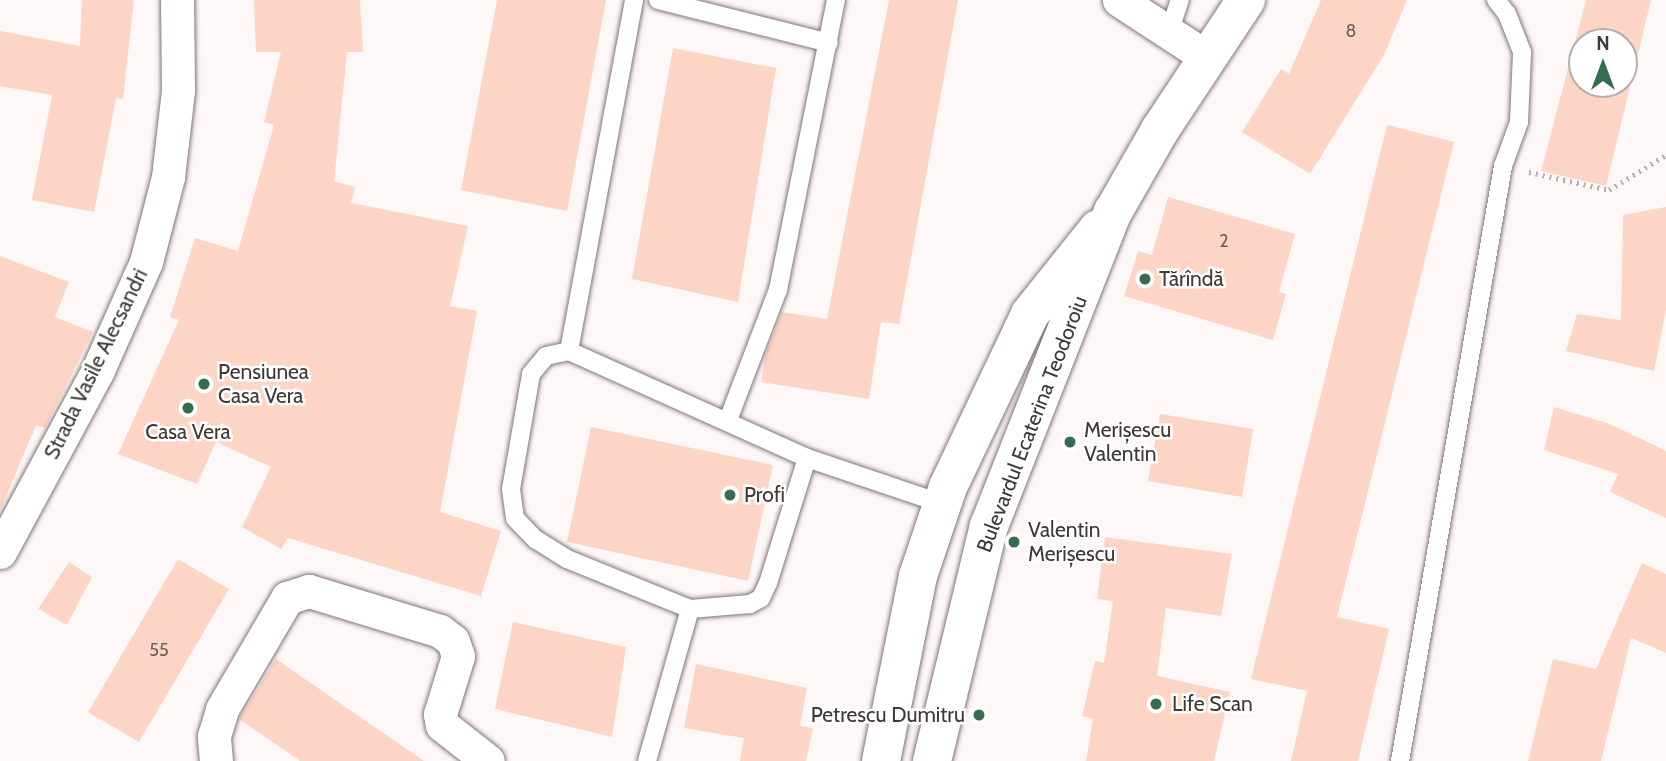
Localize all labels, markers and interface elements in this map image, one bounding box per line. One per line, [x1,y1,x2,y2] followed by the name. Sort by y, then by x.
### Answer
[1346,20,1356,42] house number: 8
[1568,28,1638,98] north arrow
[1596,32,1610,55] text: N
[1219,230,1229,252] house number: 2
[39,265,153,463] street label: Strada Vasile Alecsandri
[1159,266,1224,292] place label: Tărîndă
[1137,271,1153,287] marker: Tărîndă
[971,292,1093,556] street label: Bulevardul Ecaterina Teodoroiu
[218,359,309,409] place label: Pensiunea Casa Vera
[196,376,212,392] marker: Pensiunea Casa Vera
[180,400,196,416] marker: Casa Vera
[1084,417,1171,467] place label: Merișescu Valentin
[145,419,231,445] place label: Casa Vera
[1062,434,1078,450] marker: Merișescu Valentin
[744,482,785,508] place label: Profi
[722,487,738,503] marker: Profi
[1028,517,1115,567] place label: Valentin Merișescu
[1006,534,1022,550] marker: Valentin Merișescu
[149,639,169,661] house number: 55
[1172,691,1253,717] place label: Life Scan
[1146,694,1166,714] marker: Life Scan
[811,702,965,728] place label: Petrescu Dumitru
[971,707,987,723] marker: Petrescu Dumitru

